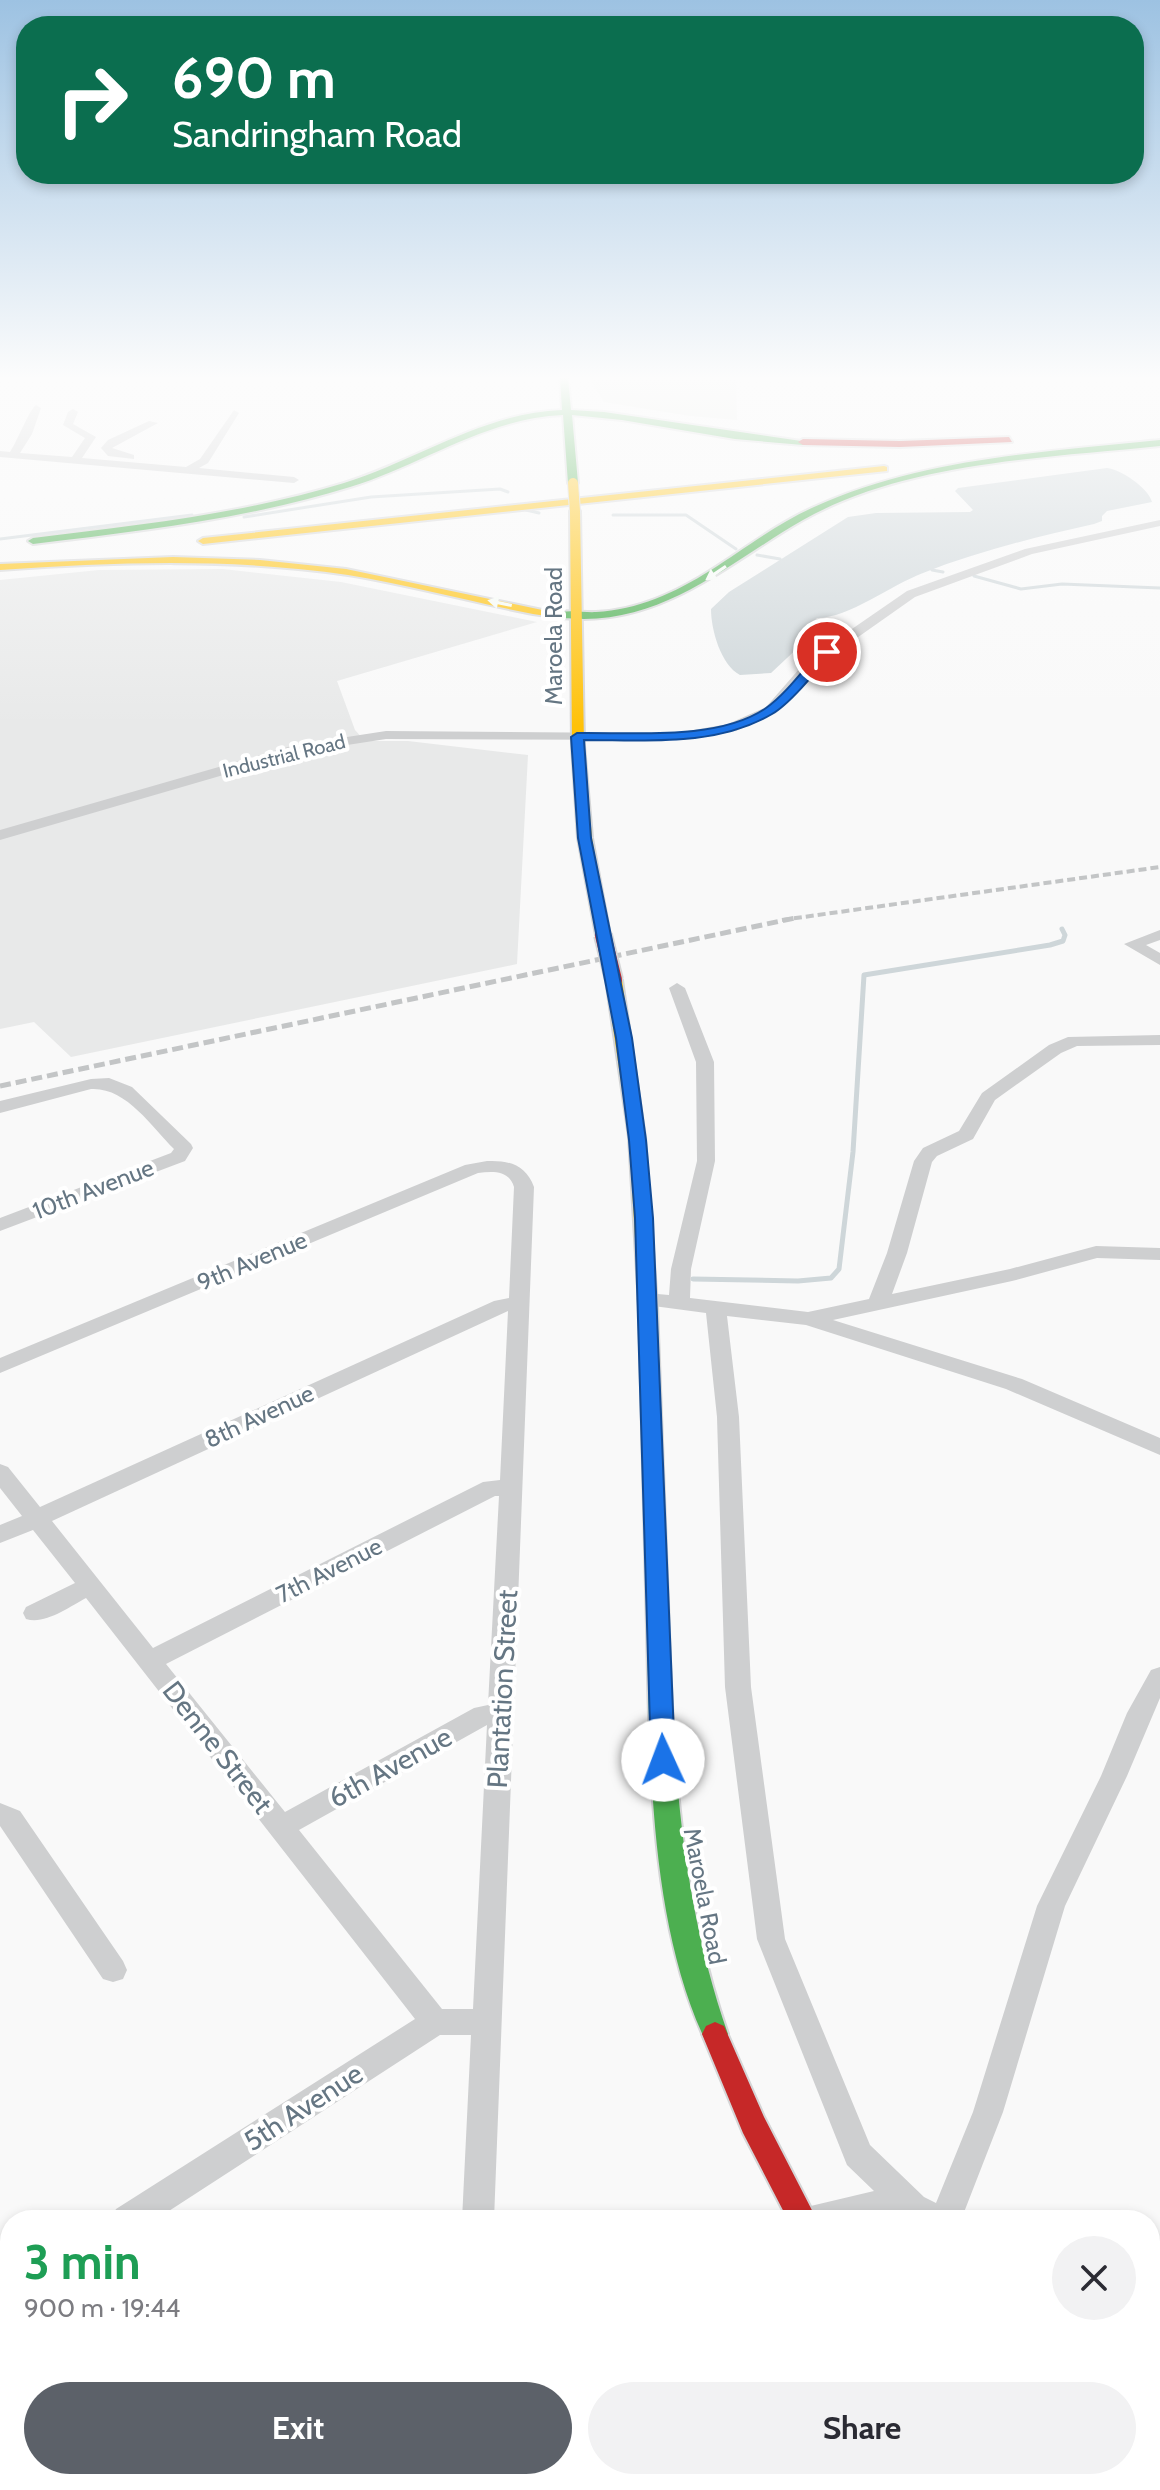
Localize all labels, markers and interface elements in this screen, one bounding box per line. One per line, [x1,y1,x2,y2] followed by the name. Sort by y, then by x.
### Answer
[172,44,336,112] text: 690 m
[40,48,144,152] icon: right
[172,112,462,156] text: Sandringham Road
[706,565,727,580] one-way arrow
[539,567,568,705] street label: Maroela Road
[488,596,513,609] one-way arrow
[793,618,861,686] pin
[805,630,849,674] icon: arrive
[220,729,348,783] street label: Industrial Road
[28,1153,158,1225] street label: 10th Avenue
[193,1225,311,1297] street label: 9th Avenue
[200,1378,318,1454] street label: 8th Avenue
[271,1531,387,1609] street label: 7th Avenue
[480,1589,524,1789] street label: Plantation Street
[156,1674,280,1820] street label: Denne Street
[621,1718,705,1802] position arrow
[322,1719,458,1815] street label: 6th Avenue
[678,1825,732,1967] street label: Maroela Road
[237,2056,369,2158] street label: 5th Avenue
[24,2233,140,2291] text: 3 min
[1052,2236,1136,2320] button: close
[24,2292,180,2324] text: 900 m · 19:44
[24,2382,572,2474] button: Exit
[588,2382,1136,2474] button: Share

